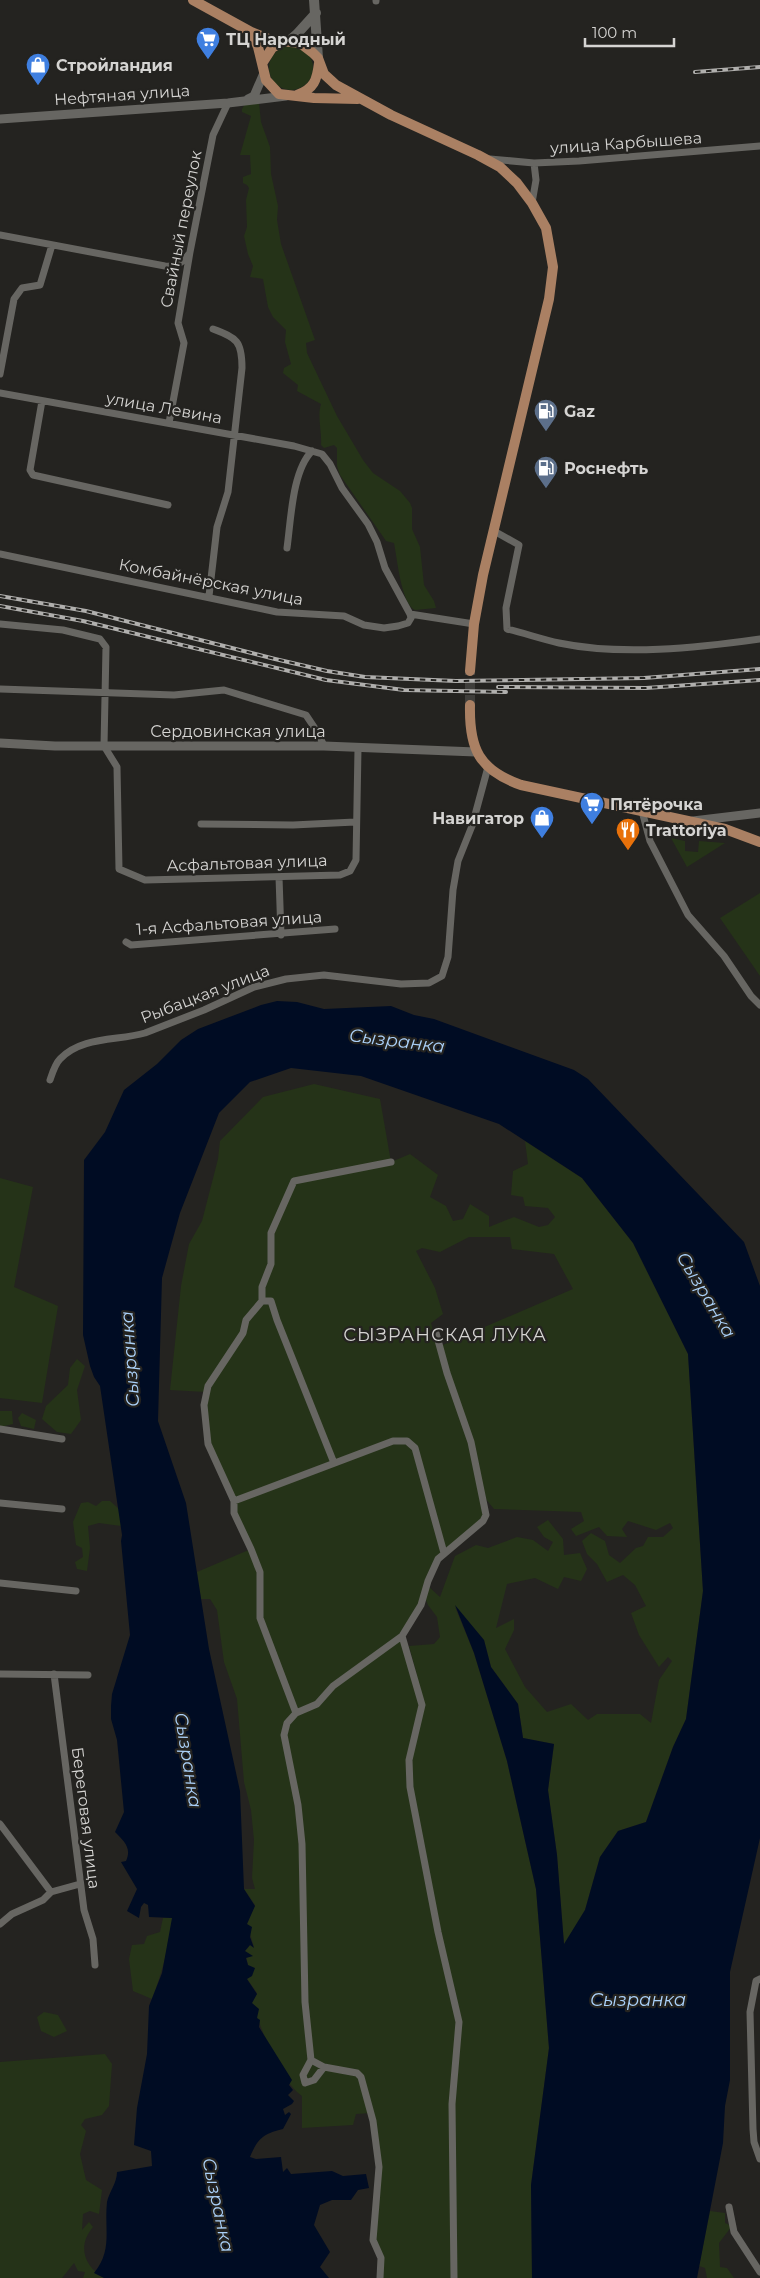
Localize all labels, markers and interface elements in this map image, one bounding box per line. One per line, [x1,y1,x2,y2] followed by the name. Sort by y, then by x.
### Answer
[585,15,674,47] scale bar
[592,23,637,42] text: 100 m
[195,26,221,60] supermarket icon: ТЦ Народный
[226,30,346,49] place label: ТЦ Народный
[25,52,51,86] shop icon: Стройландия
[56,56,173,75] place label: Стройландия
[53,81,191,109] street label: Нефтяная улица
[548,128,703,158] street label: улица Карбышева
[156,148,206,309] street label: Свайный переулок
[104,388,223,428] street label: улица Левина
[533,398,559,432] fuel station icon: Gaz
[564,402,595,421] place label: Gaz
[533,455,559,489] fuel station icon: Роснефть
[564,459,649,478] place label: Роснефть
[117,555,305,609] street label: Комбайнёрская улица
[150,722,326,741] street label: Сердовинская улица
[579,791,605,825] supermarket icon: Пятёрочка
[610,795,703,814] place label: Пятёрочка
[529,805,555,839] shop icon: Навигатор
[432,809,524,828] place label: Навигатор
[615,817,641,851] restaurant icon: Trattoriya
[646,821,727,840] place label: Trattoriya
[166,851,328,875] street label: Асфальтовая улица
[135,907,323,939] street label: 1-я Асфальтовая улица
[138,961,272,1027] street label: Рыбацкая улица
[348,1024,446,1058] water label: Сызранка
[672,1248,740,1342] water label: Сызранка
[116,1310,144,1408] water label: Сызранка
[343,1324,547,1346] district label: СЫЗРАНСКАЯ ЛУКА
[170,1711,206,1809] water label: Сызранка
[68,1746,104,1890] street label: Береговая улица
[590,1989,686,2011] water label: Сызранка
[197,2156,239,2254] water label: Сызранка

